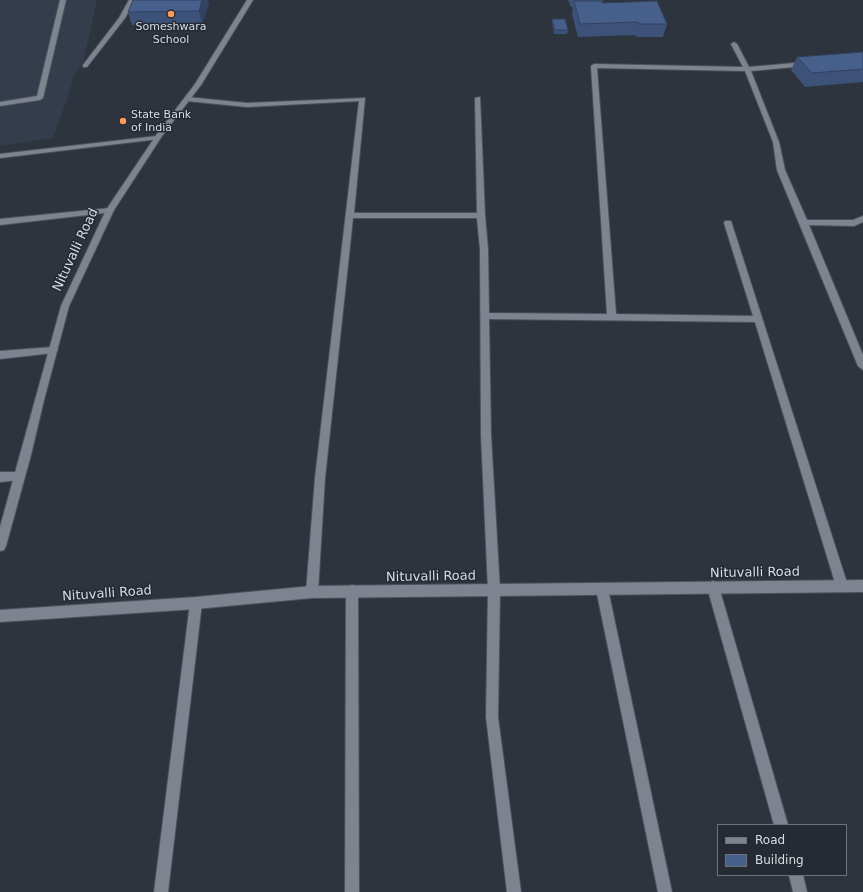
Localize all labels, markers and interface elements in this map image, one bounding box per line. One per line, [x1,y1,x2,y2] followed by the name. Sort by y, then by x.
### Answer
[166,9,176,19] marker: Someshwara School
[136,20,206,46] place label: Someshwara School
[131,108,191,134] place label: State Bank of India
[118,116,128,126] marker: State Bank of India
[50,206,102,294] street label: Nituvalli Road
[710,564,800,582] street label: Nituvalli Road
[386,568,476,586] street label: Nituvalli Road
[62,583,152,605] street label: Nituvalli Road
[717,824,847,876] legend
[755,833,785,847] text: Road
[755,853,804,867] text: Building

